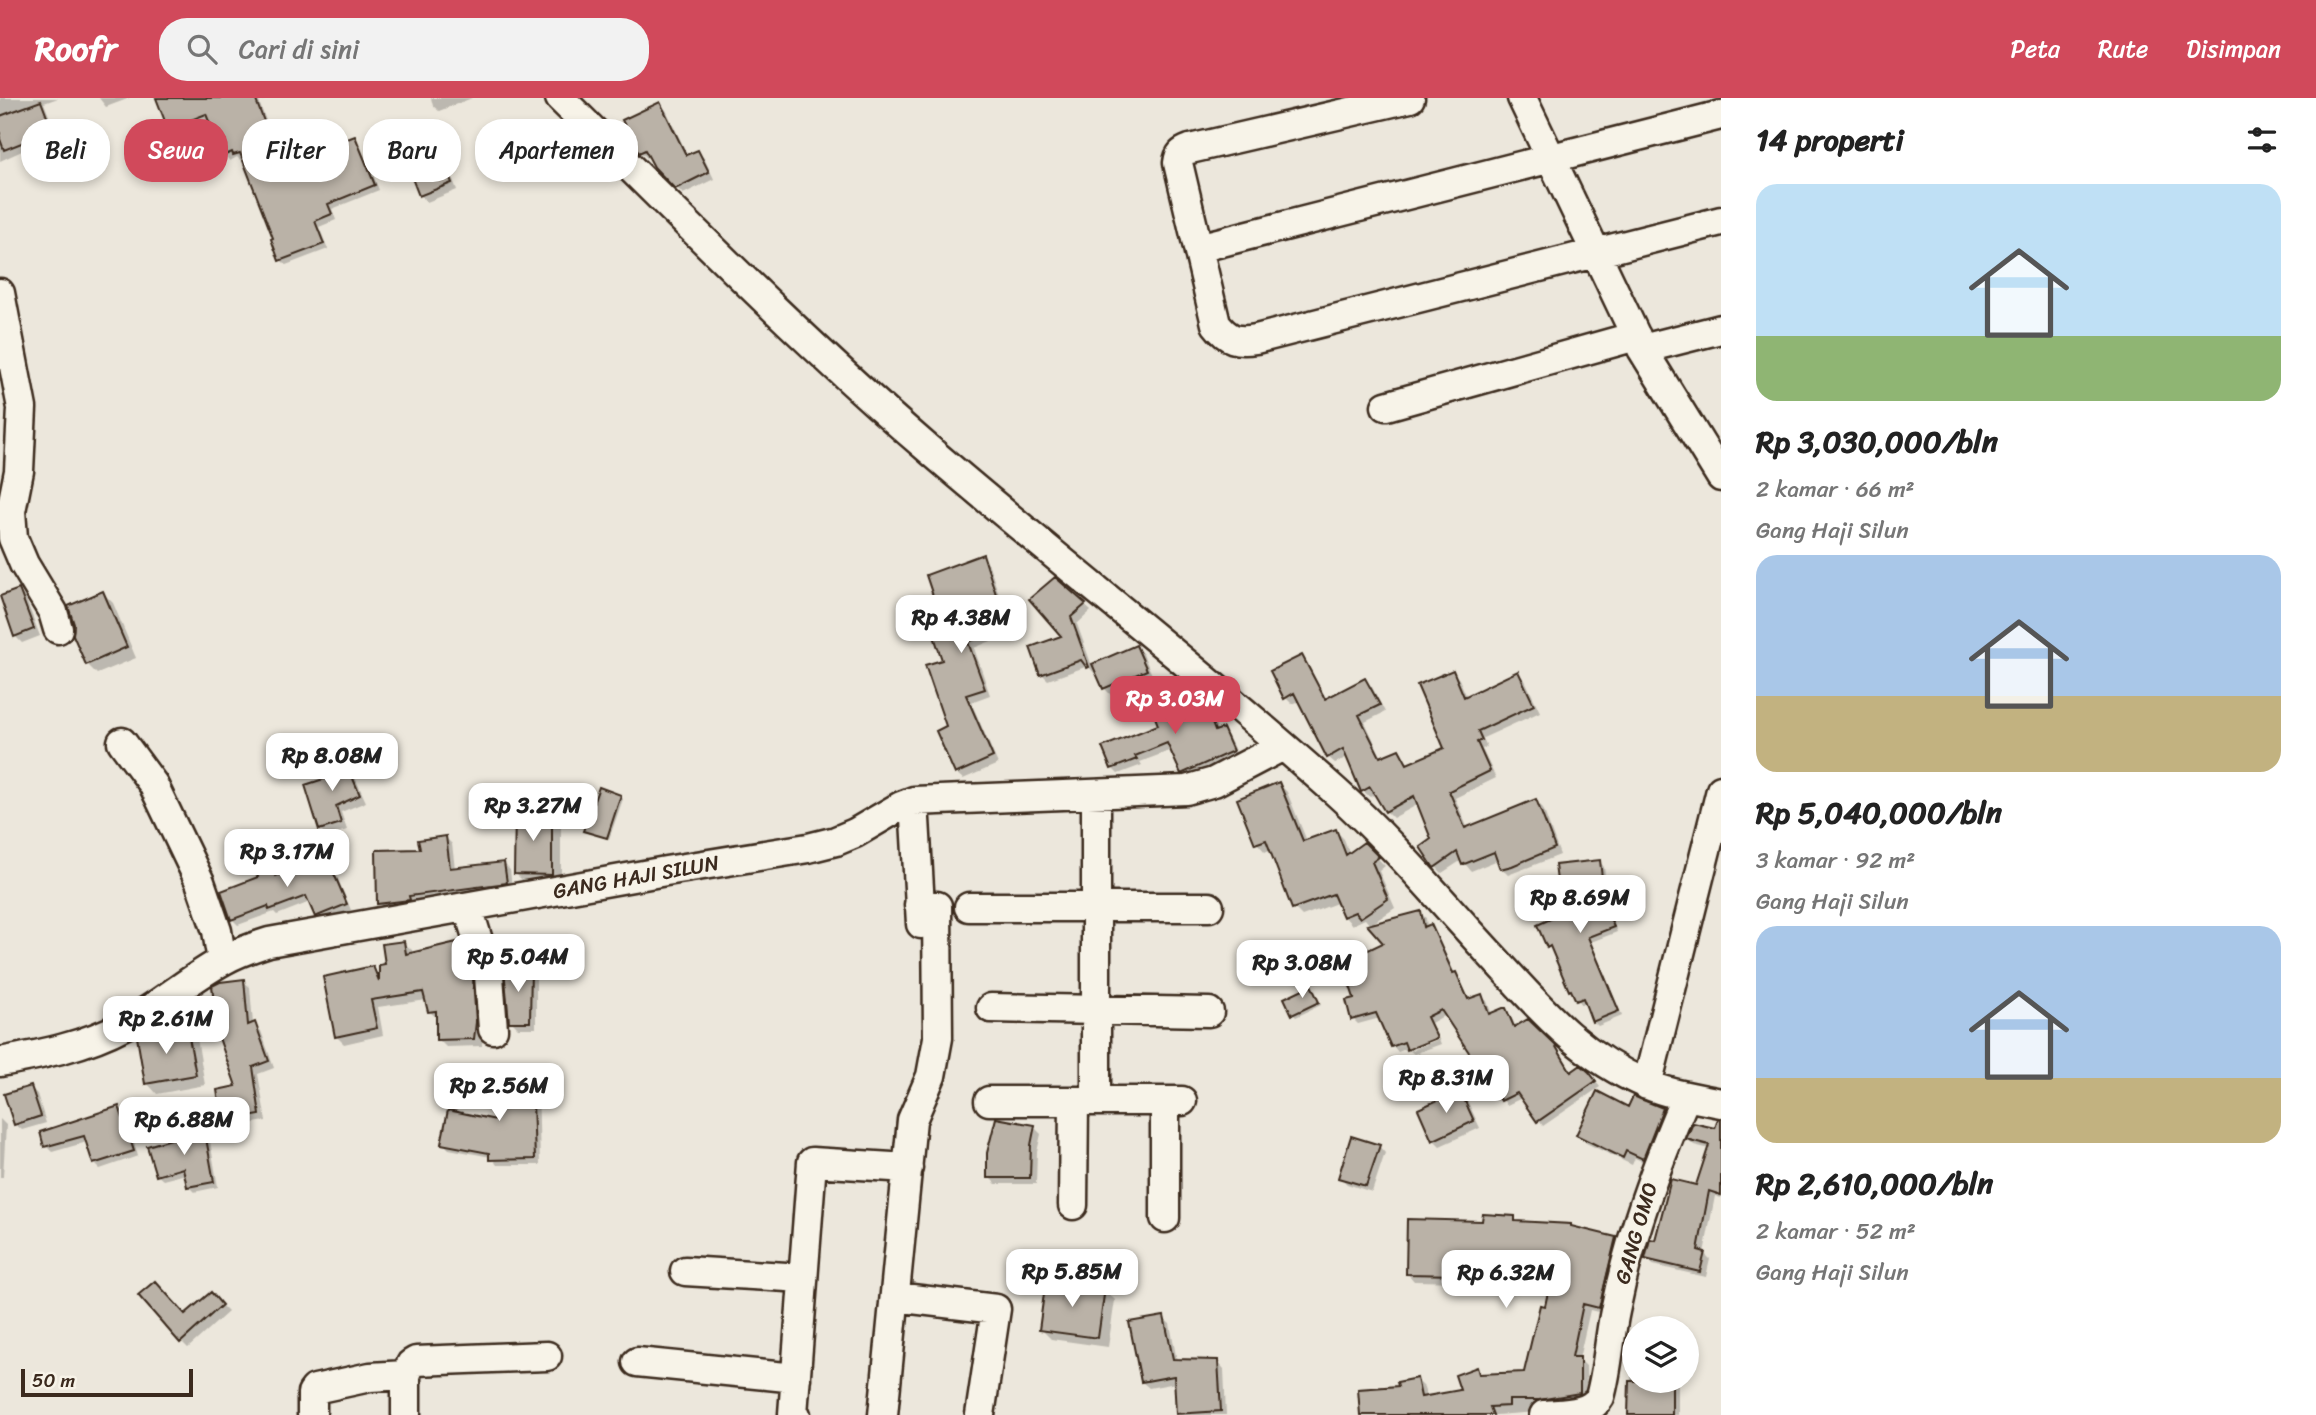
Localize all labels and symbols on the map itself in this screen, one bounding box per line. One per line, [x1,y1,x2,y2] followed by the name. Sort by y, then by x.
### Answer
[889,596,1033,655] pin: Rp 4.38M
[1103,676,1247,736] pin: Rp 3.03M
[260,734,404,793] pin: Rp 8.08M
[461,784,605,843] pin: Rp 3.27M
[215,830,359,889] pin: Rp 3.17M
[550,844,722,910] street label: GANG HAJI SILUN
[1508,876,1652,935] pin: Rp 8.69M
[446,934,590,994] pin: Rp 5.04M
[1230,940,1374,1000] pin: Rp 3.08M
[94,996,238,1056] pin: Rp 2.61M
[1374,1056,1518,1115] pin: Rp 8.31M
[427,1063,571,1123] pin: Rp 2.56M
[112,1098,256,1157] pin: Rp 6.88M
[1603,1178,1669,1288] street label: GANG OMO
[1000,1250,1144,1309] pin: Rp 5.85M
[1434,1250,1578,1310] pin: Rp 6.32M
[21,1366,192,1398] scale bar

